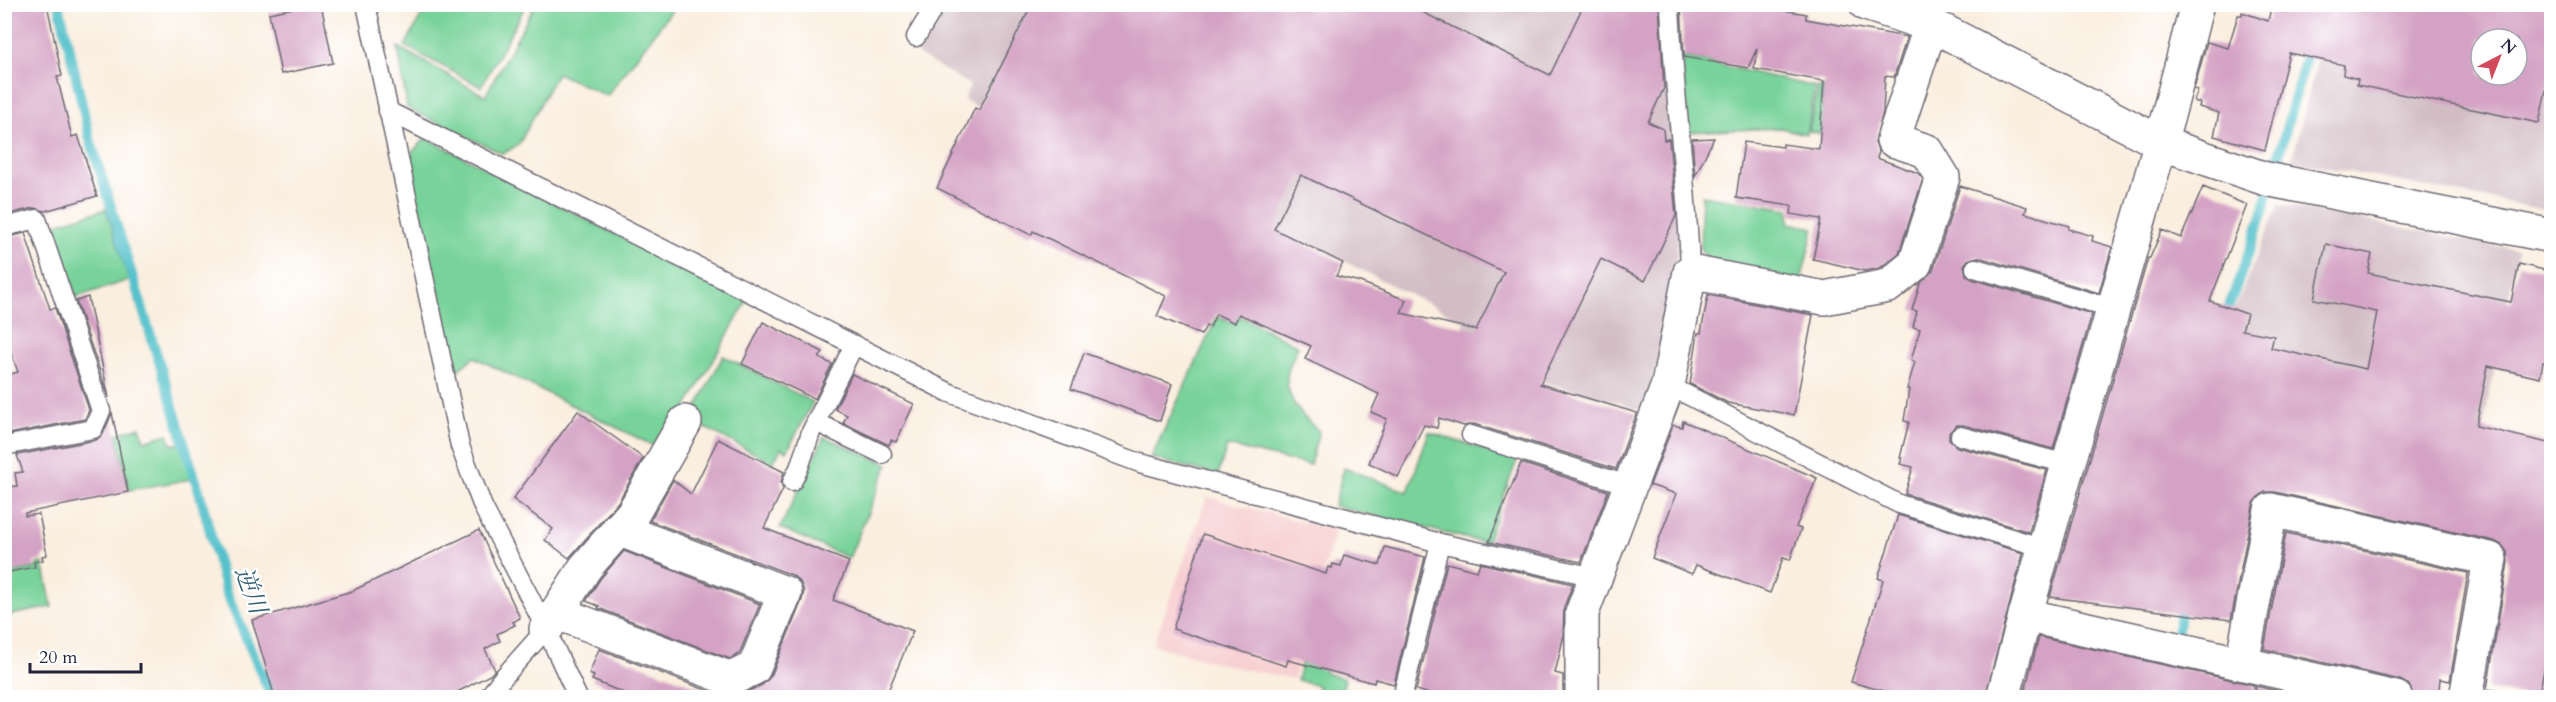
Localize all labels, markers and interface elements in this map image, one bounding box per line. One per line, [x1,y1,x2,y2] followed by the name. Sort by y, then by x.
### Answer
[2469,27,2529,87] north arrow
[2496,34,2521,59] text: N
[227,562,275,621] water label: 逆川
[30,636,141,674] scale bar
[39,645,78,670] text: 20 m

